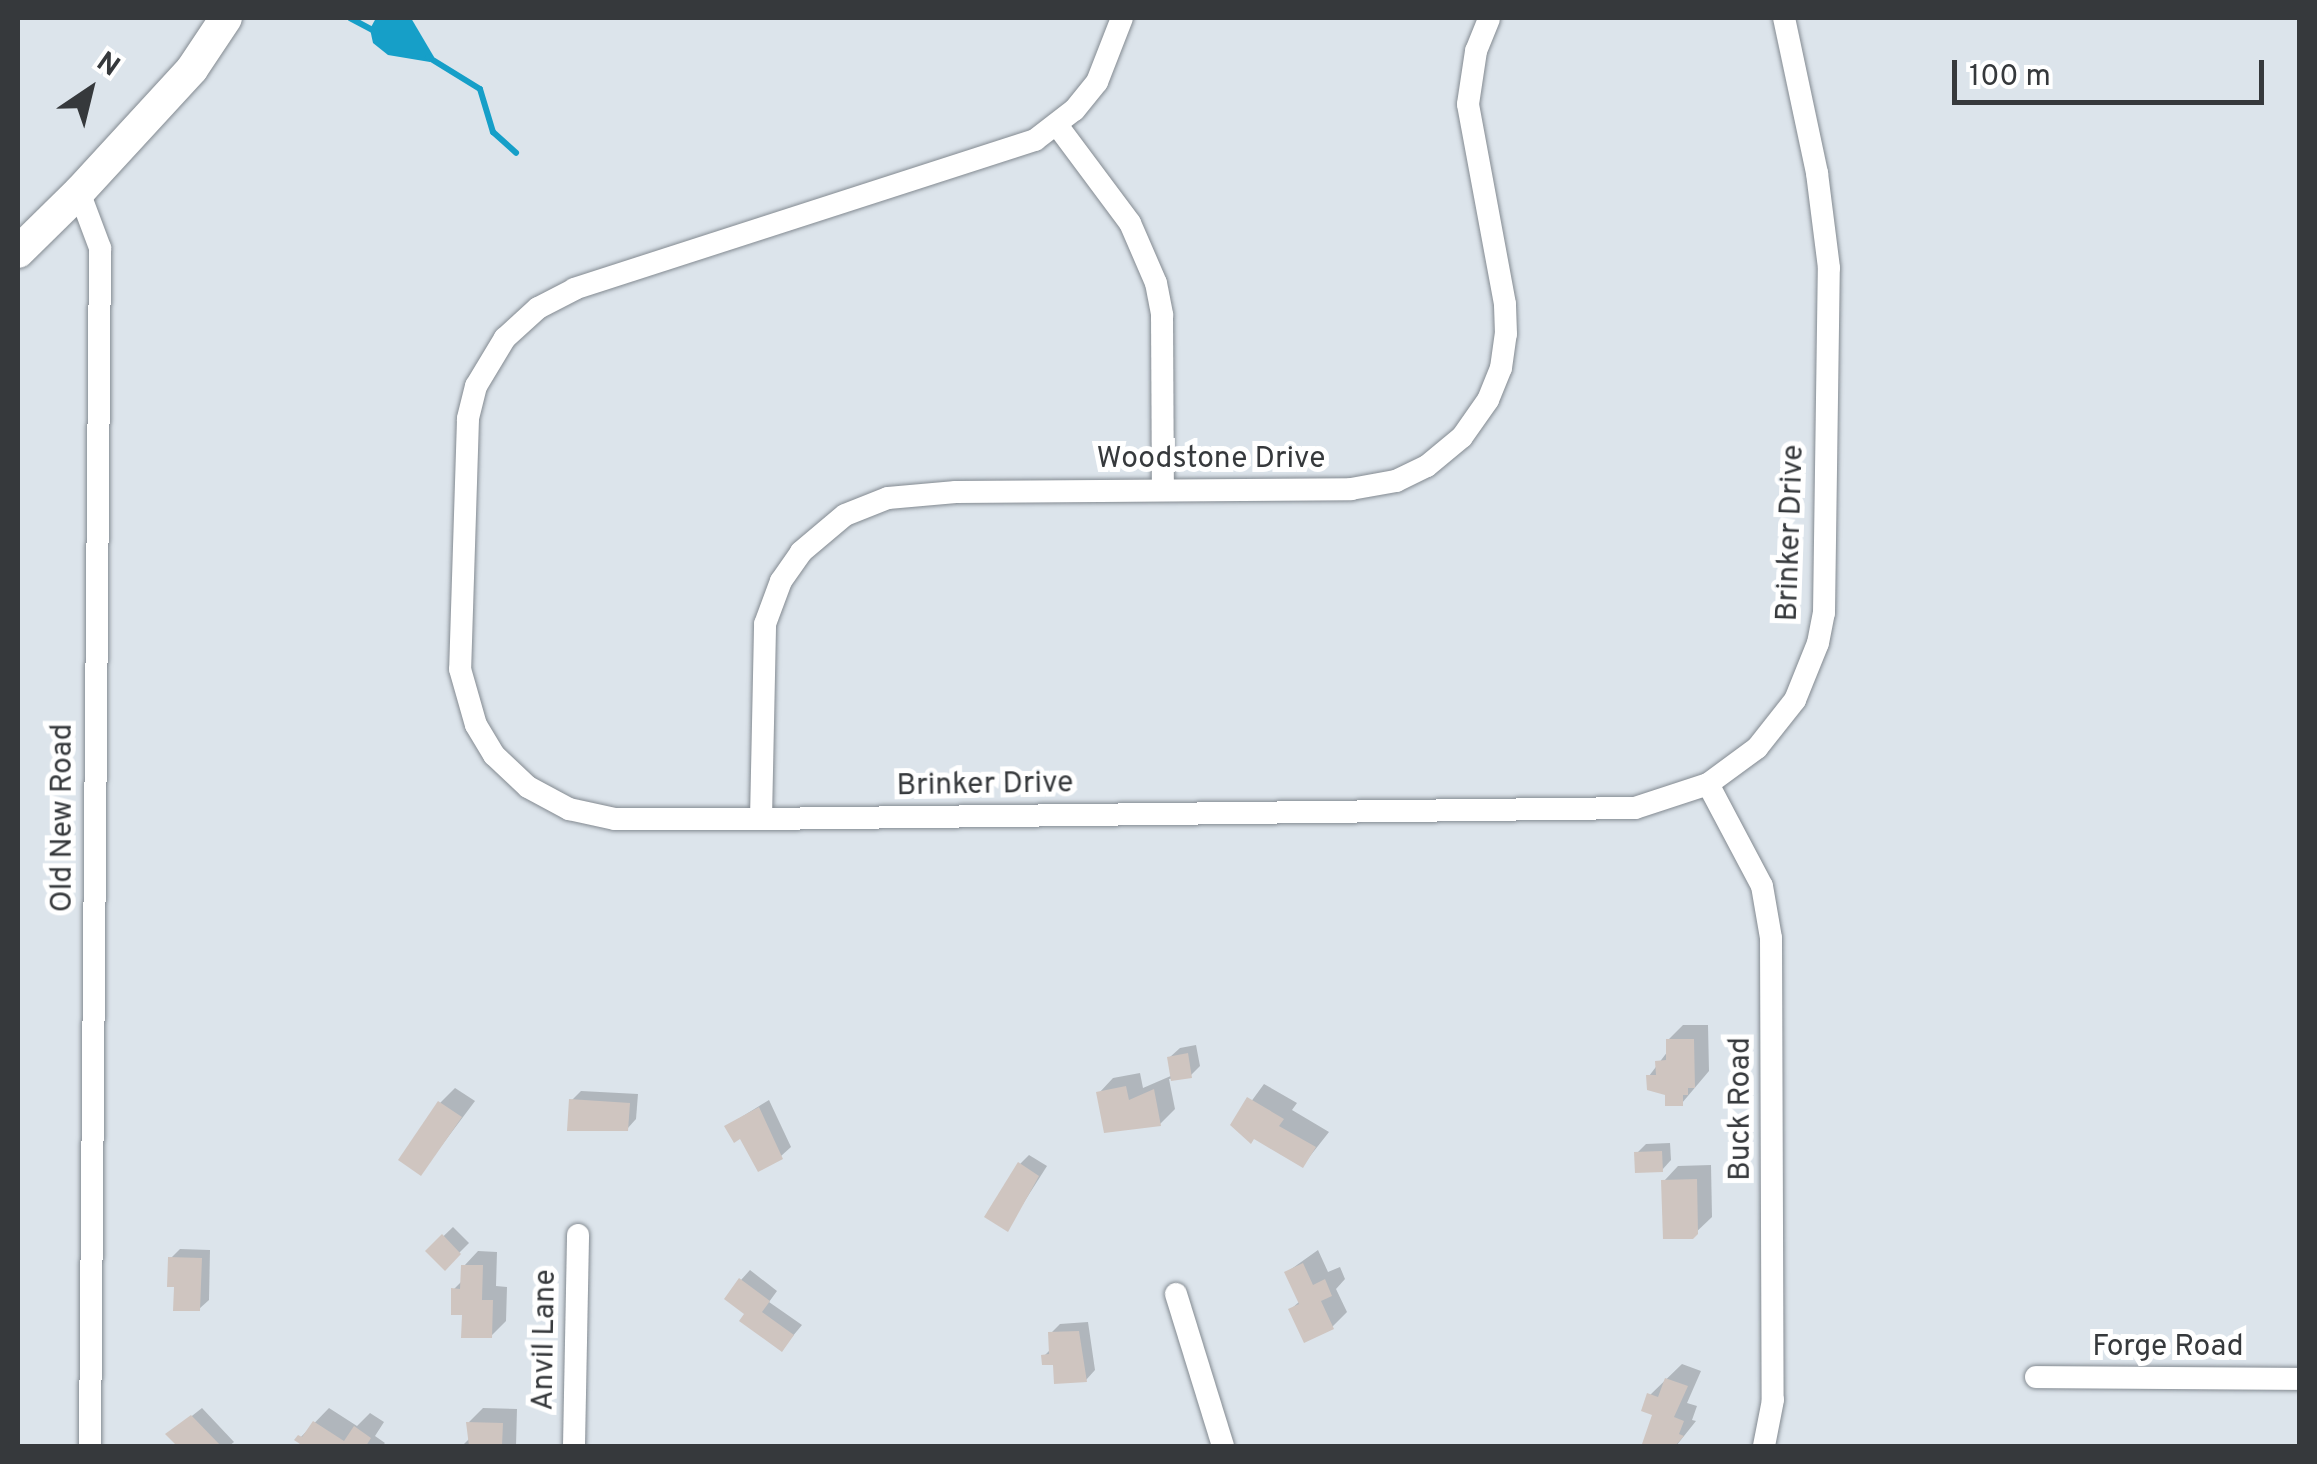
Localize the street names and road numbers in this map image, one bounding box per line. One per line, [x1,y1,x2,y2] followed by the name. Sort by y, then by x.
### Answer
[1097,442,1325,478] street label: Woodstone Drive
[1771,444,1813,622] street label: Brinker Drive
[46,724,82,912] street label: Old New Road
[896,766,1074,806] street label: Brinker Drive
[1724,1037,1760,1181] street label: Buck Road
[527,1269,565,1411] street label: Anvil Lane
[2092,1330,2244,1366] street label: Forge Road

